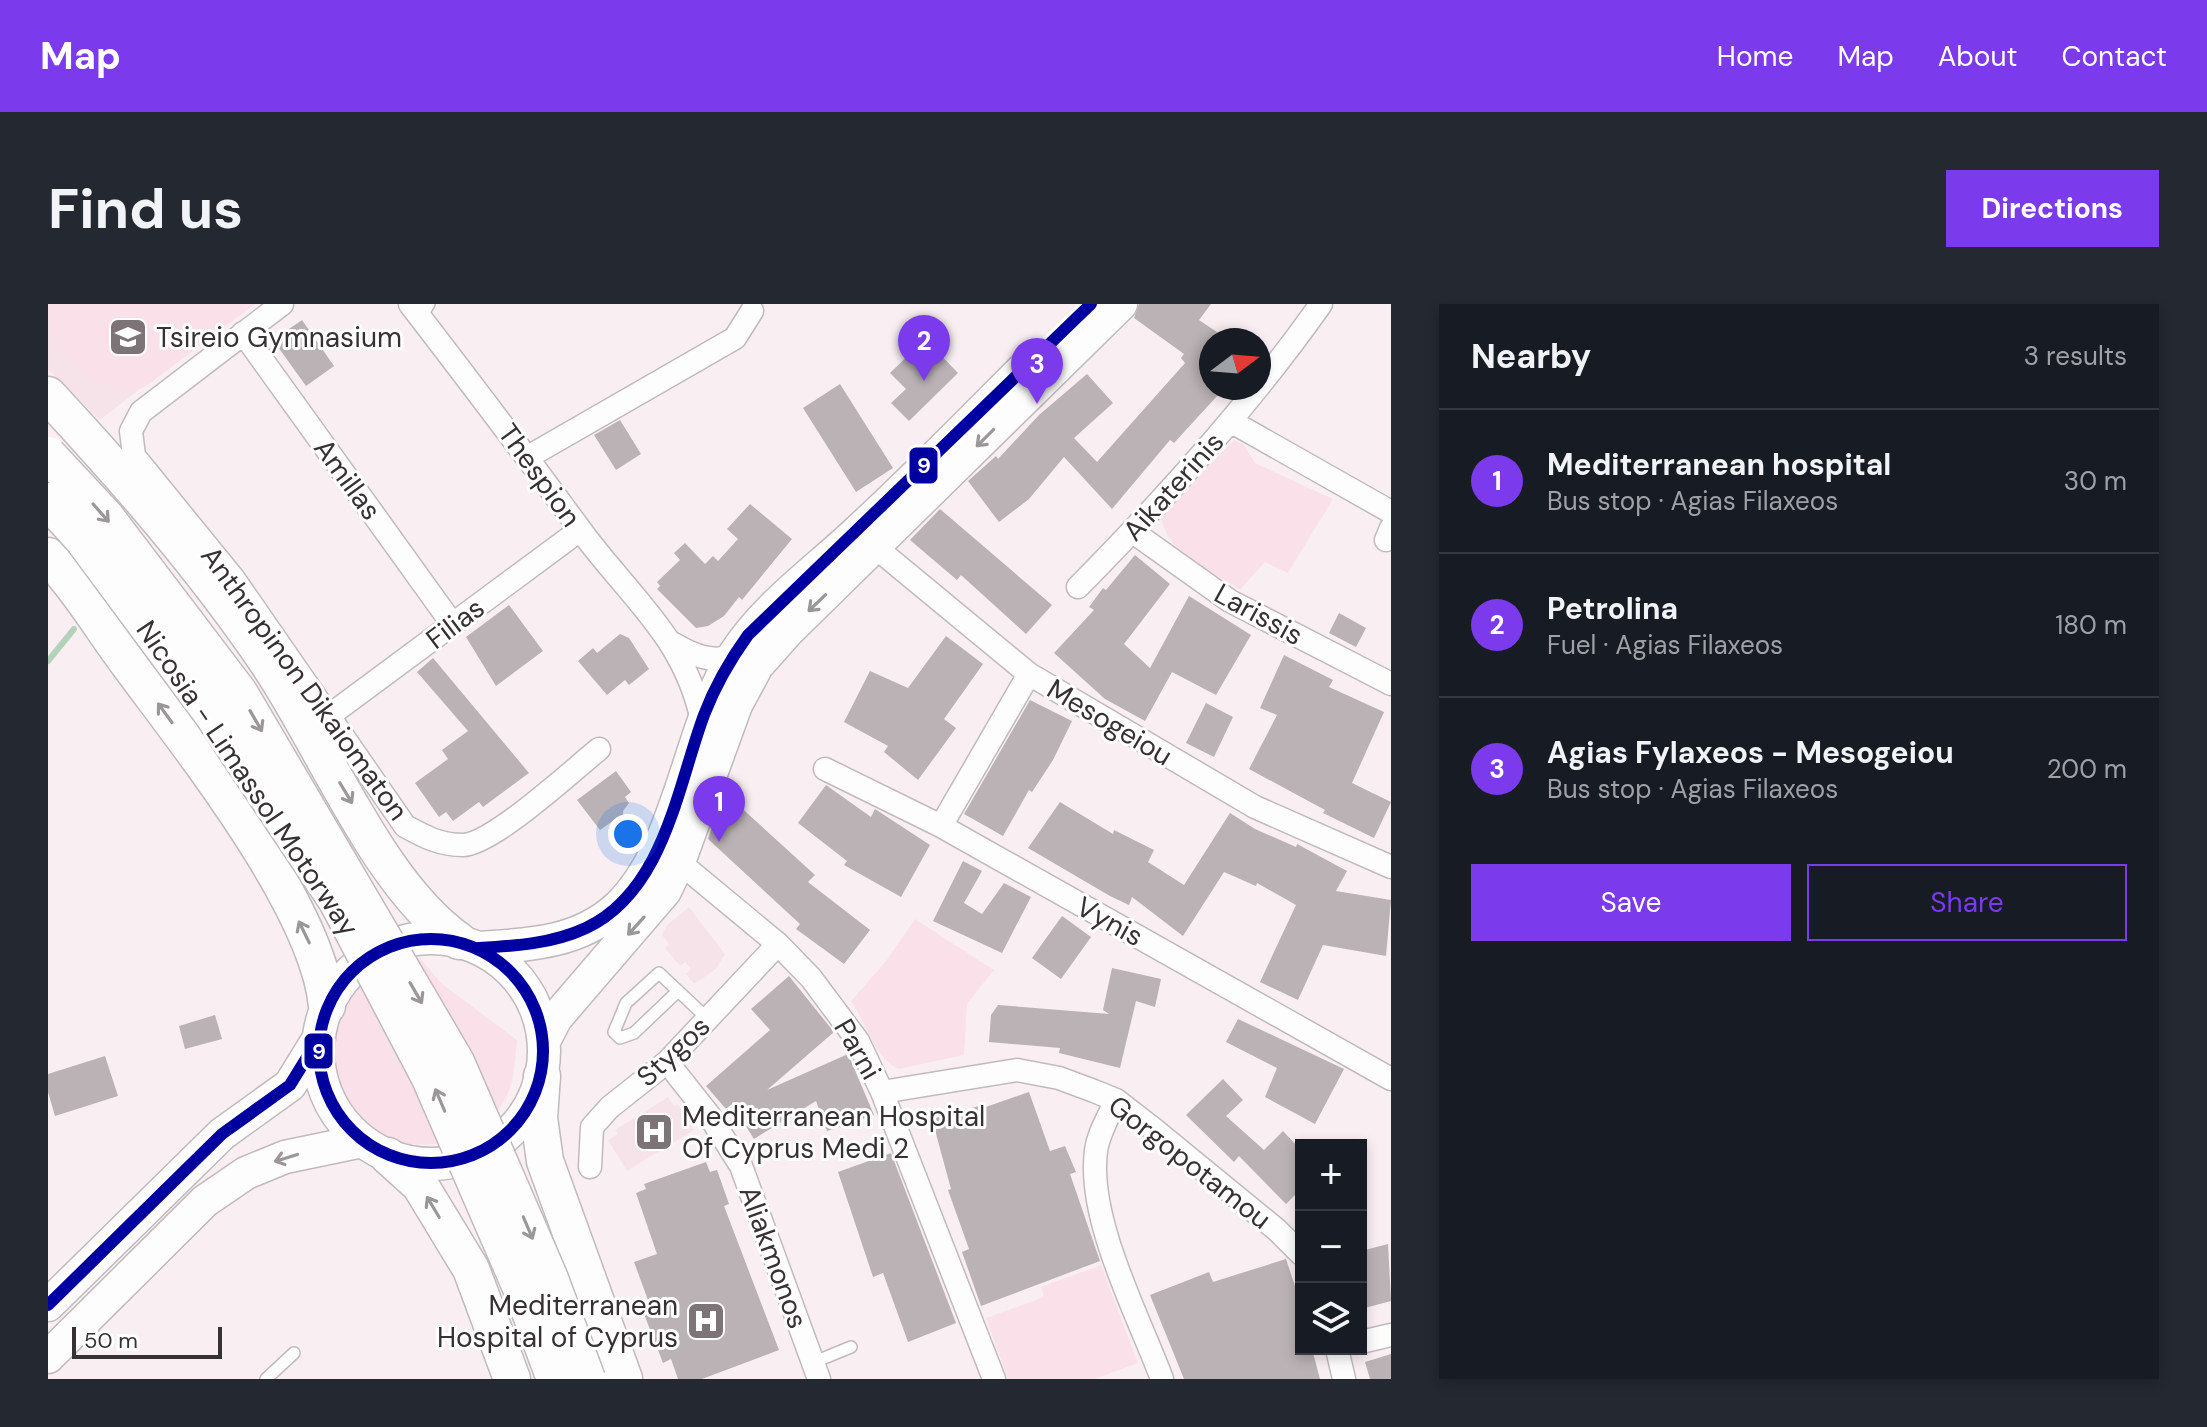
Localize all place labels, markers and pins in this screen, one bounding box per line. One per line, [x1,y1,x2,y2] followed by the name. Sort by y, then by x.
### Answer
[898,315,950,381] pin: 2
[107,316,149,358] school or university icon: Tsireio Gymnasium
[156,319,402,356] place label: Tsireio Gymnasium
[1011,338,1063,404] pin: 3
[693,776,745,842] pin: 1
[682,1098,985,1167] place label: Mediterranean Hospital Of Cyprus Medi 2
[633,1111,675,1153] hospital icon: Mediterranean Hospital Of Cyprus Medi 2
[437,1287,678,1356] place label: Mediterranean Hospital of Cyprus
[685,1300,727,1342] hospital icon: Mediterranean Hospital of Cyprus

